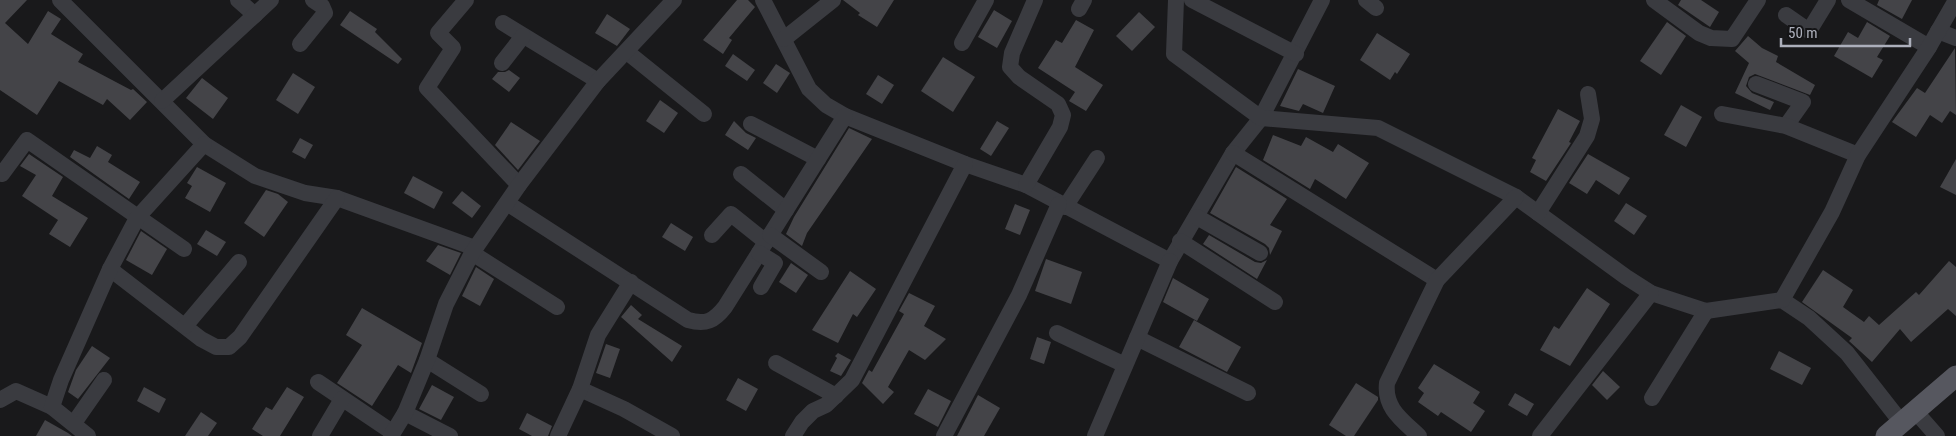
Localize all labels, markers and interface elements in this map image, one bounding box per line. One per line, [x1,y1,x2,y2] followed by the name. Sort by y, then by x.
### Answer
[1781,15,1910,47] scale bar
[1788,24,1818,42] text: 50 m

